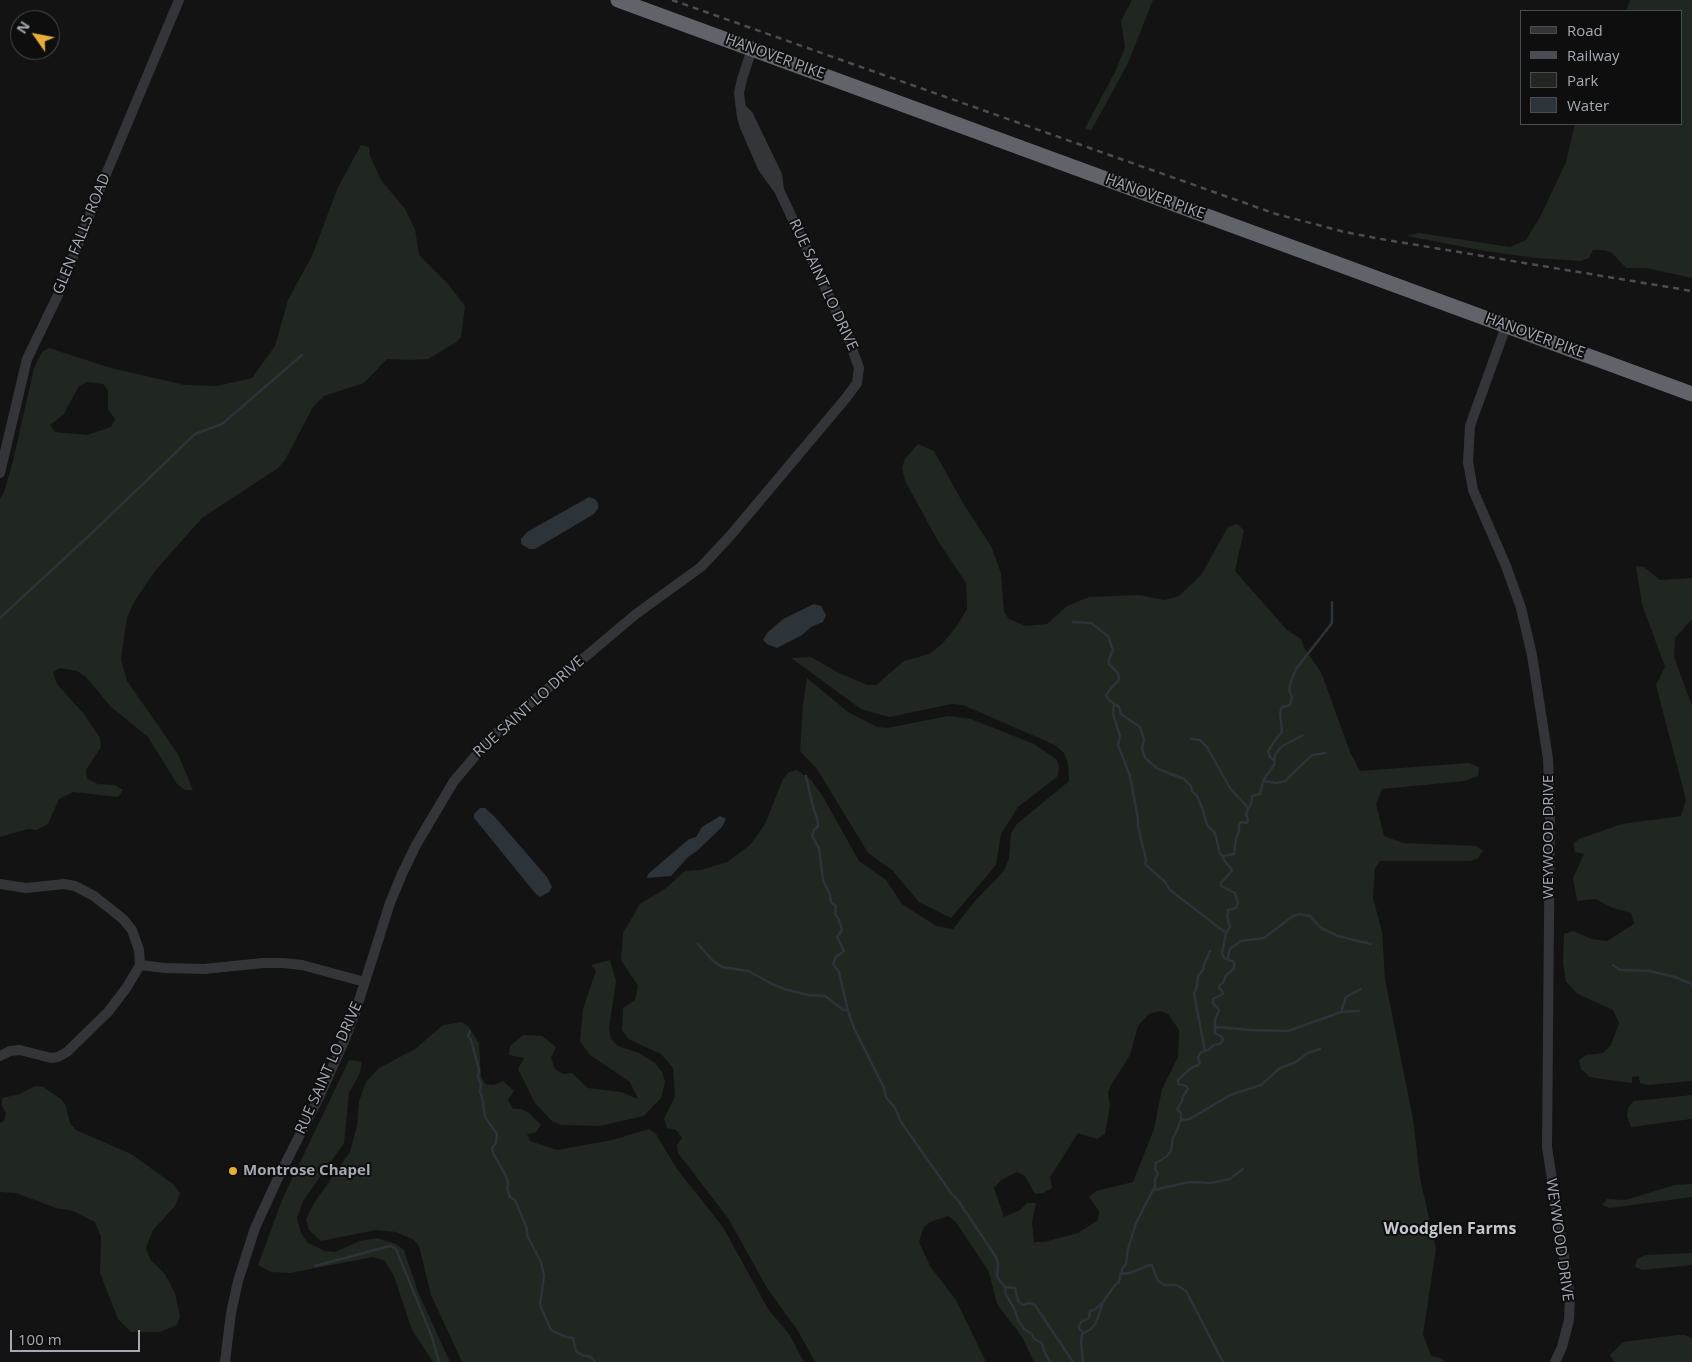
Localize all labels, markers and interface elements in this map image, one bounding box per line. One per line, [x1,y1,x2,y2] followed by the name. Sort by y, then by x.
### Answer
[10,10,60,60] north arrow
[1520,10,1682,125] legend
[12,17,34,37] text: N
[1567,20,1603,40] text: Road
[723,31,827,83] street label: HANOVER PIKE
[1567,45,1620,65] text: Railway
[1567,70,1598,90] text: Park
[1567,95,1609,115] text: Water
[50,171,114,297] street label: GLEN FALLS ROAD
[1103,171,1207,223] street label: HANOVER PIKE
[785,216,861,354] street label: RUE SAINT LO DRIVE
[1483,310,1587,362] street label: HANOVER PIKE
[470,653,588,761] street label: RUE SAINT LO DRIVE
[1540,775,1558,899] street label: WEYWOOD DRIVE
[292,999,366,1137] street label: RUE SAINT LO DRIVE
[243,1162,371,1180] place label: Montrose Chapel
[227,1165,239,1177] marker: Montrose Chapel
[1541,1177,1577,1303] street label: WEYWOOD DRIVE
[1384,1219,1516,1239] district label: Woodglen Farms
[12,1320,142,1352] scale bar
[18,1329,62,1349] text: 100 m

